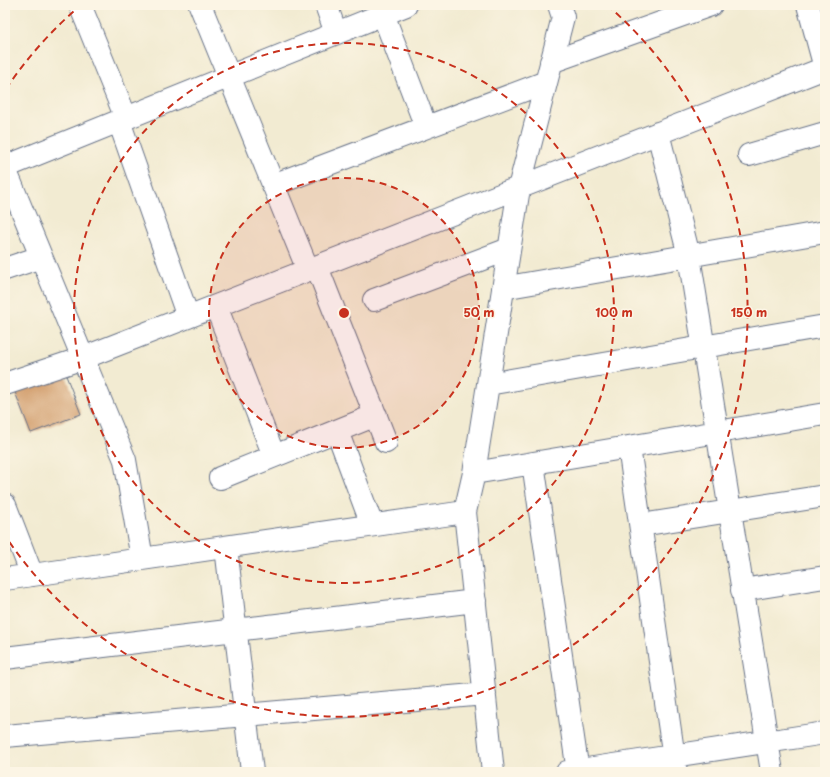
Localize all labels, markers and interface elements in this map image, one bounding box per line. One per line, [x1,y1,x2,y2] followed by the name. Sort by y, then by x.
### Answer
[463,303,495,321] text: 50 m
[595,303,633,321] text: 100 m
[731,303,767,321] text: 150 m
[337,306,351,320] centre of rings

